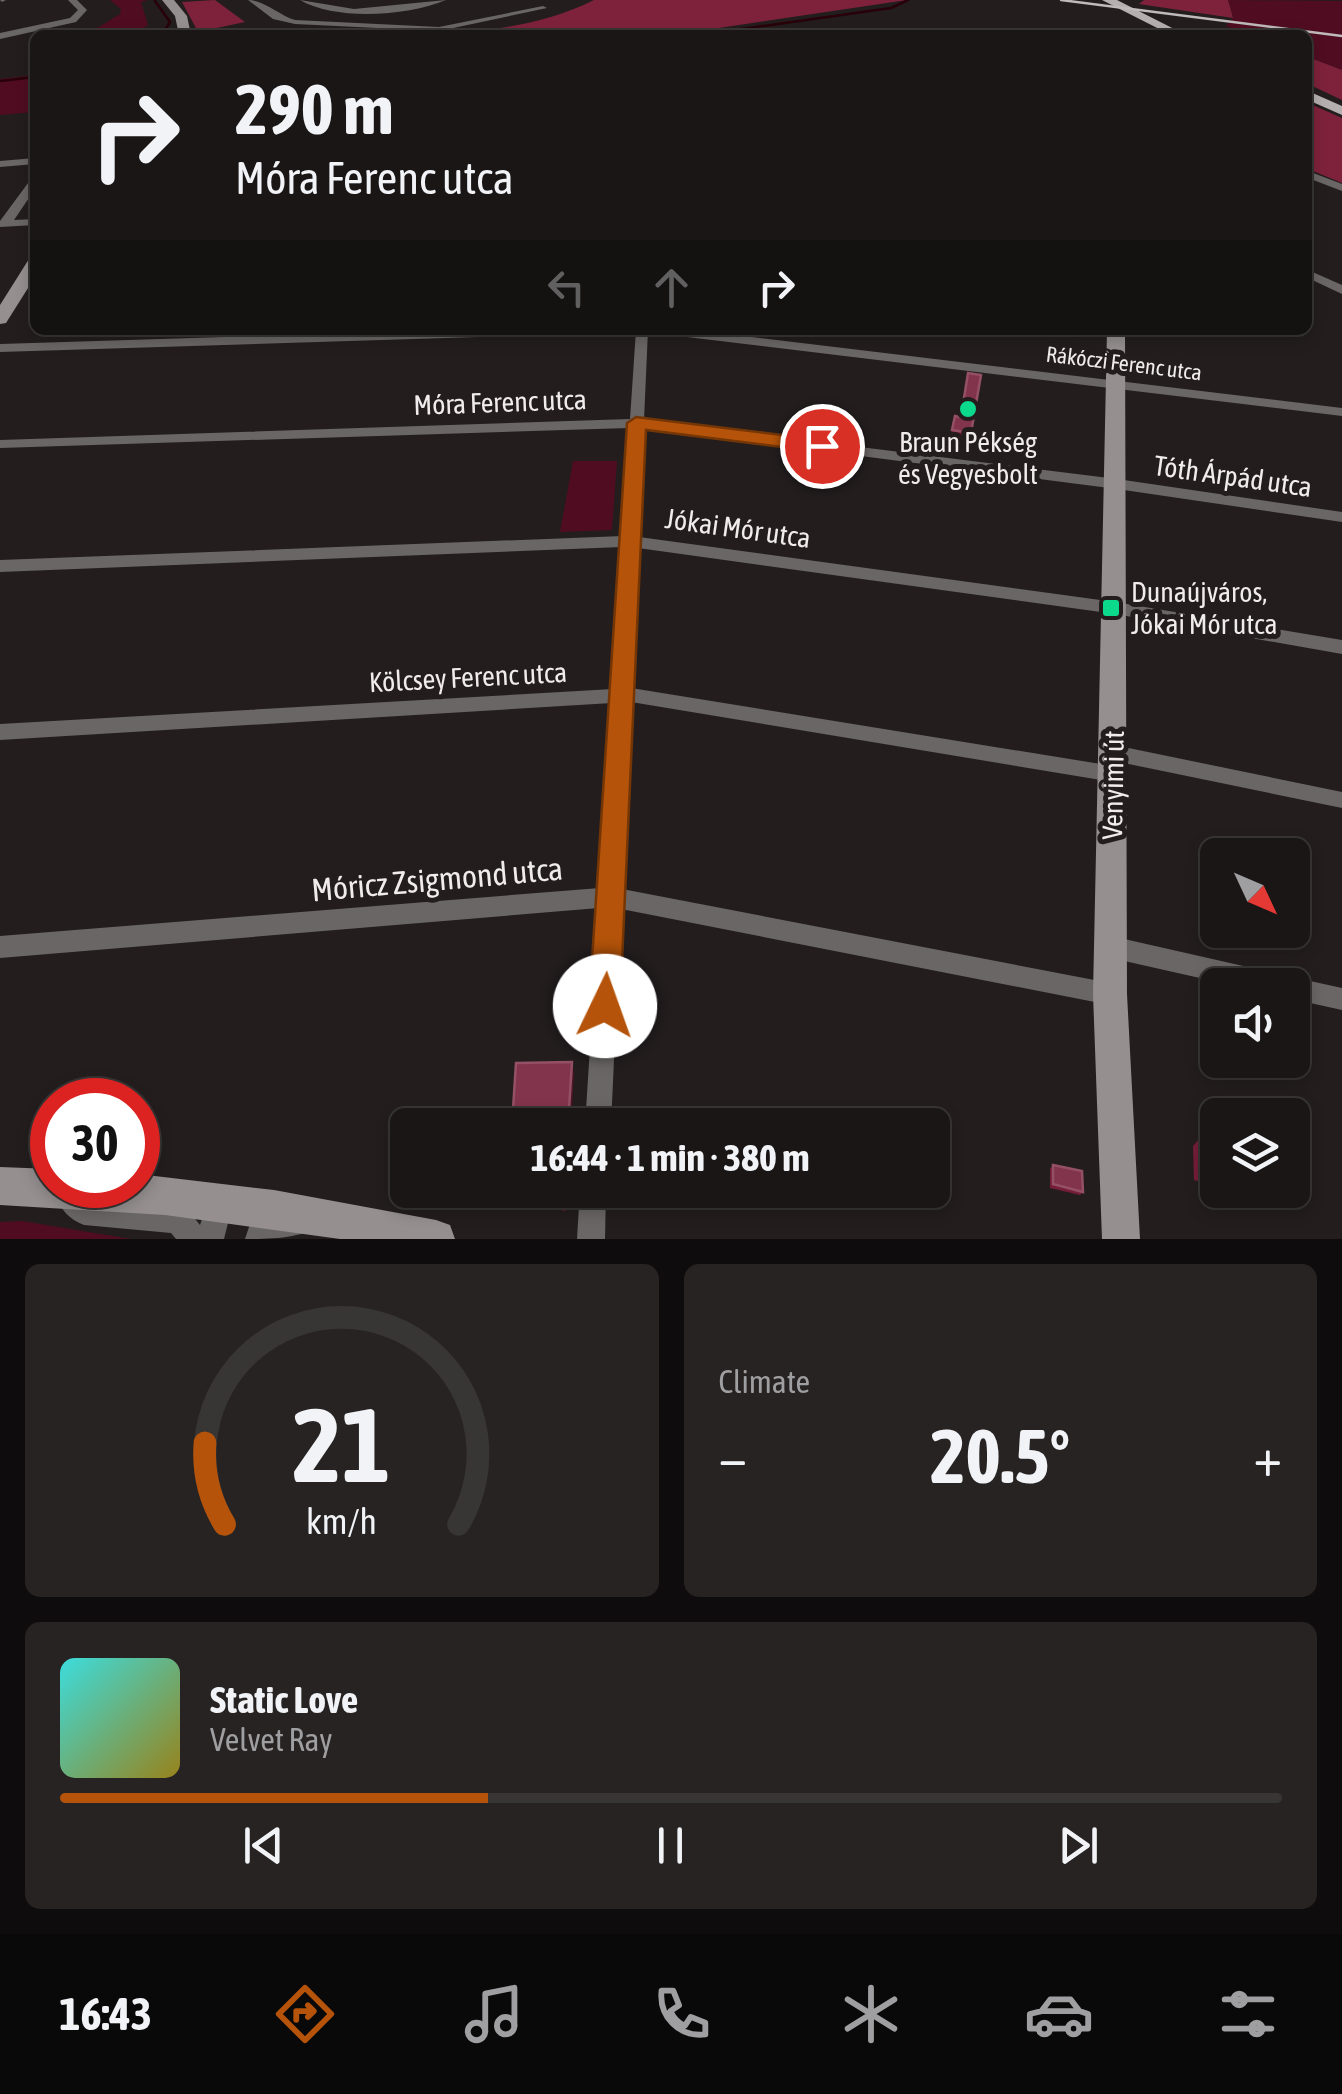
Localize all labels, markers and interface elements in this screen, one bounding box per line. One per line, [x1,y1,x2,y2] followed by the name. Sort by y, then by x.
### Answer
[235,69,394,149] text: 290 m
[70,70,200,200] icon: right
[235,152,514,204] text: Móra Ferenc utca
[539,260,594,315] icon: left
[644,260,699,315] icon: ahead
[749,260,804,315] icon: right
[1045,341,1203,385] street label: Rákóczi Ferenc utca
[413,383,587,421] street label: Móra Ferenc utca
[957,398,979,420] marker: Braun Pékség és Vegyesbolt
[780,404,865,489] pin
[795,419,850,474] icon: arrive
[898,426,1038,490] place label: Braun Pékség és Vegyesbolt
[1152,449,1314,503] street label: Tóth Árpád utca
[663,502,813,554] street label: Jókai Mór utca
[1131,576,1277,640] place label: Dunaújváros, Jókai Mór utca
[1100,597,1122,619] marker: Dunaújváros, Jókai Mór utca
[368,656,568,698] street label: Kölcsey Ferenc utca
[1096,730,1130,840] street label: Venyimi út
[1200,838,1310,948] north arrow
[1200,838,1310,1208] map controls
[310,850,564,908] street label: Móricz Zsigmond utca
[553,954,657,1058] position arrow
[1200,968,1310,1078] button: sound
[30,1078,160,1208] speed limit sign: 30
[1200,1098,1310,1208] button: layers
[530,1136,810,1179] text: 16:44 · 1 min · 380 m
[719,1363,810,1400] text: Climate
[293,1385,391,1504] text: 21
[930,1413,1070,1499] text: 20.5°
[719,1425,747,1488] text: −
[1253,1425,1282,1488] text: +
[306,1501,377,1542] text: km/h
[210,1678,358,1721] text: Static Love
[210,1721,332,1758] text: Velvet Ray
[236,1818,291,1873] icon: previous
[643,1818,698,1873] icon: pause
[1051,1818,1106,1873] icon: next
[270,1979,340,2049] icon: directions
[459,1979,529,2049] icon: music
[647,1979,717,2049] icon: phone
[836,1979,906,2049] icon: climate
[1024,1979,1094,2049] icon: car
[1213,1979,1283,2049] icon: filters
[59,1988,152,2040] text: 16:43

